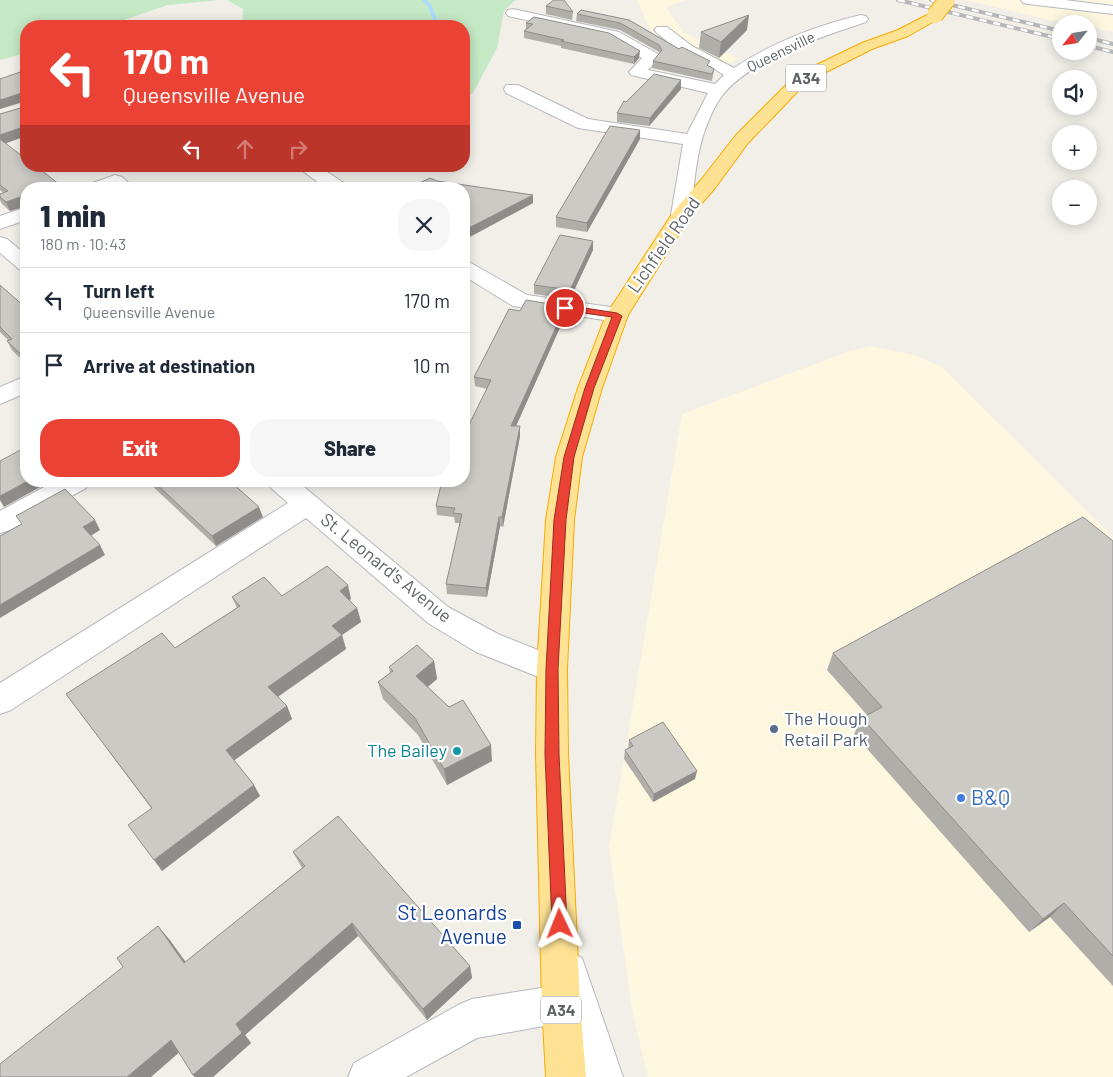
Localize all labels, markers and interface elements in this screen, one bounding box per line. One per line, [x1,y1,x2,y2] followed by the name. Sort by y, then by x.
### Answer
[1052,15,1098,60] north arrow
[1052,15,1097,225] map controls
[744,27,817,75] street label: Queensville
[123,39,209,81] text: 170 m
[40,40,105,105] icon: left
[786,64,826,92] road number: A34
[1052,70,1097,115] button: sound
[123,81,305,107] text: Queensville Avenue
[1052,125,1097,170] button: +
[178,135,206,163] icon: left
[231,135,259,163] icon: ahead
[284,135,312,163] icon: right
[1052,180,1097,225] button: −
[622,192,704,297] street label: Lichfield Road
[40,197,106,233] text: 1 min
[398,199,450,251] button: close
[40,234,126,253] text: 180 m · 10:43
[83,279,154,302] text: Turn left
[40,286,68,314] icon: left
[544,287,586,329] pin
[404,289,450,312] text: 170 m
[551,294,579,322] icon: arrive
[83,302,215,321] text: Queensville Avenue
[40,351,68,379] icon: arrive
[83,354,255,377] text: Arrive at destination
[413,354,450,377] text: 10 m
[40,419,240,477] button: Exit
[250,419,450,477] button: Share
[317,508,456,627] street label: St. Leonard's Avenue
[784,707,868,750] place label: The Hough Retail Park
[768,723,780,735] marker: The Hough Retail Park
[367,739,447,761] place label: The Bailey
[451,745,463,757] marker: The Bailey
[971,784,1010,809] place label: B&Q
[955,792,967,804] marker: B&Q
[533,897,585,949] position arrow
[397,899,507,948] place label: St Leonards Avenue
[511,919,523,931] marker: St Leonards Avenue
[541,996,581,1024] road number: A34

